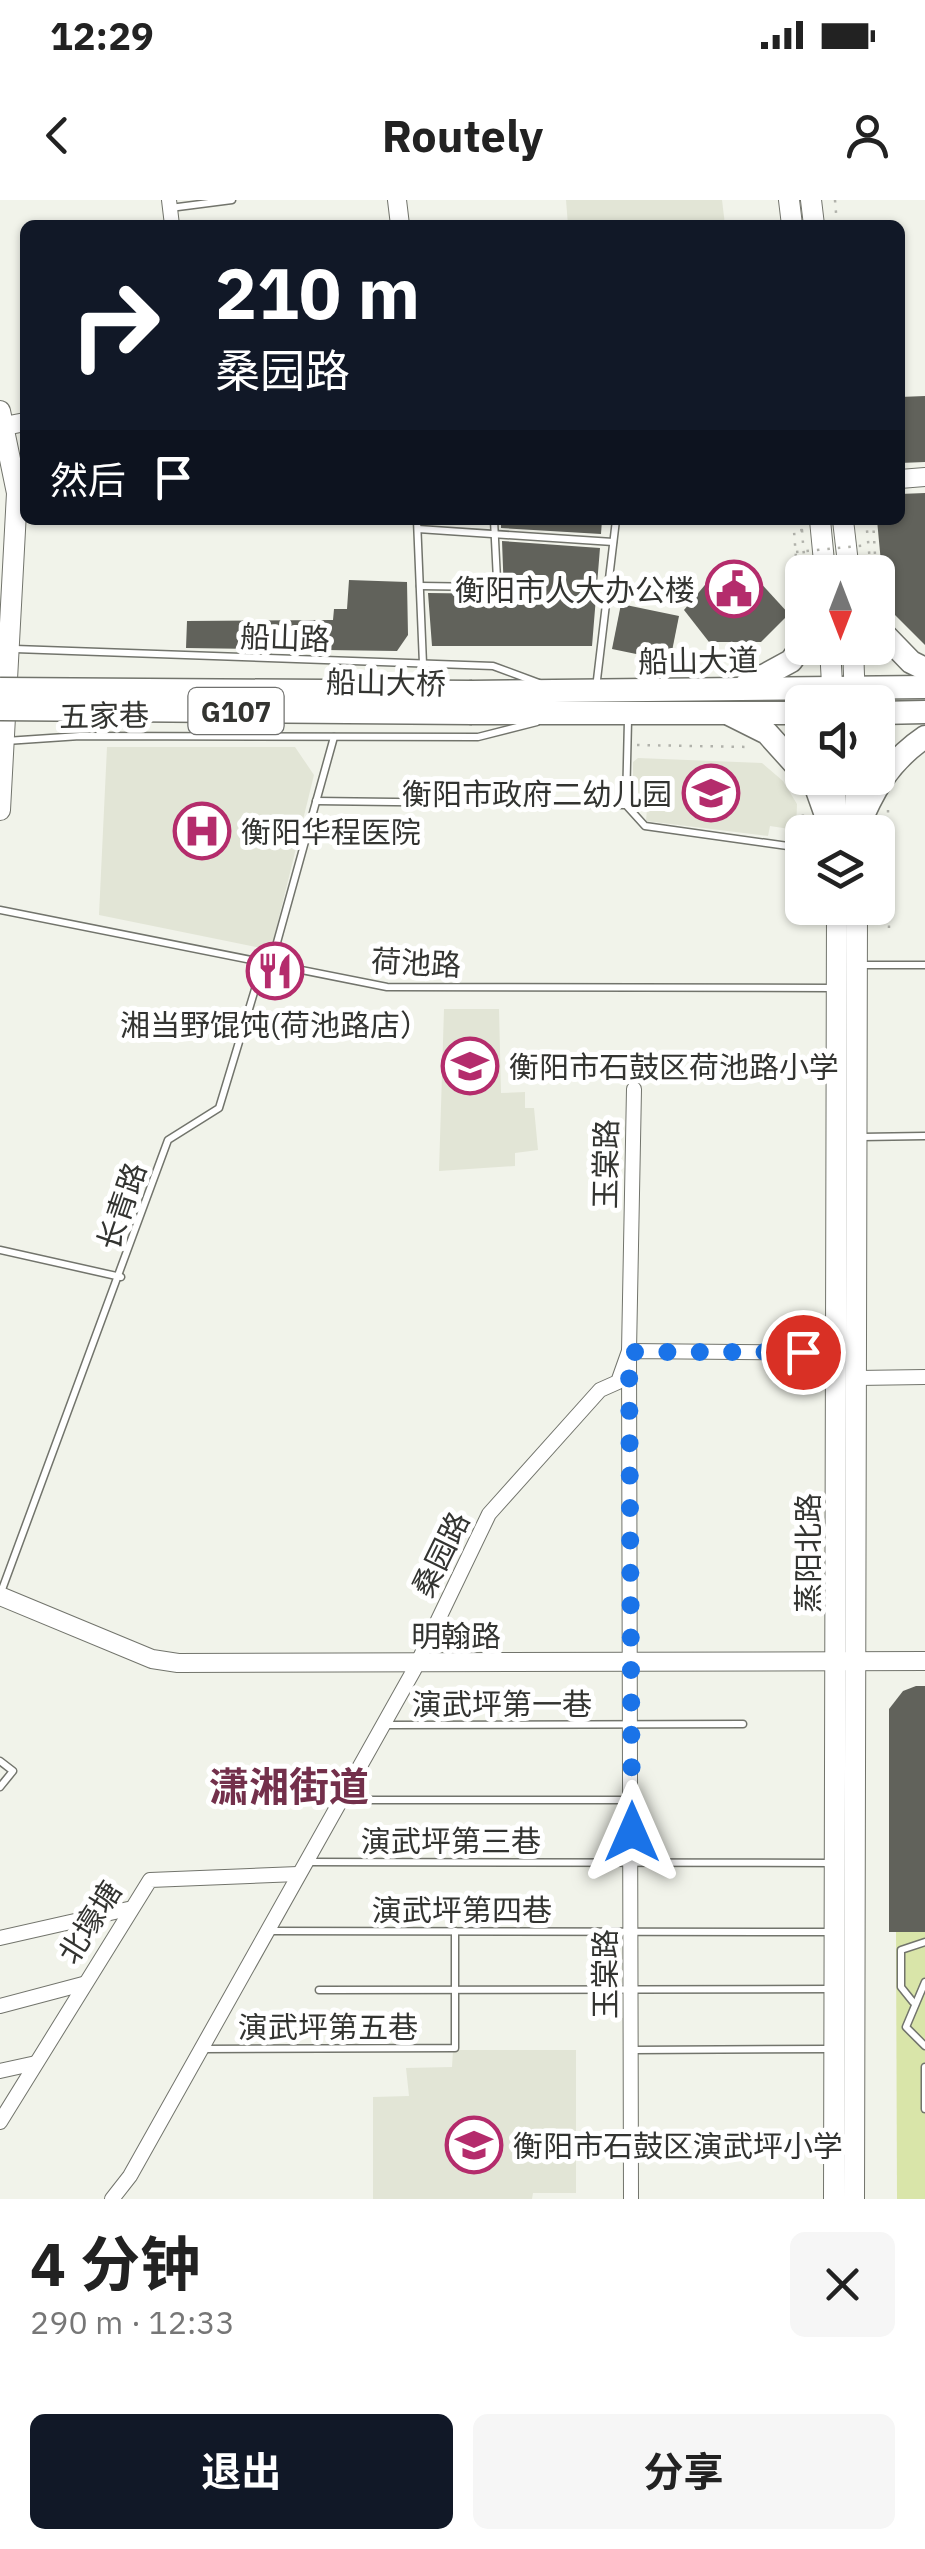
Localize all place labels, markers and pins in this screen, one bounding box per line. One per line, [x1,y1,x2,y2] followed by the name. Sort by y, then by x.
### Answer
[704,559,764,619] public building icon: 衡阳市人大办公楼
[455,570,695,609] place label: 衡阳市人大办公楼
[681,763,741,823] school or university icon: 衡阳市政府二幼儿园
[402,774,672,813] place label: 衡阳市政府二幼儿园
[172,801,232,861] hospital icon: 衡阳华程医院
[241,812,421,851] place label: 衡阳华程医院
[245,941,305,1001] restaurant icon: 湘当野馄饨(荷池路店）
[120,1005,430,1044] place label: 湘当野馄饨(荷池路店）
[440,1036,500,1096] school or university icon: 衡阳市石鼓区荷池路小学
[509,1047,839,1086] place label: 衡阳市石鼓区荷池路小学
[761,1310,846,1395] pin
[444,2115,504,2175] school or university icon: 衡阳市石鼓区演武坪小学
[513,2126,843,2165] place label: 衡阳市石鼓区演武坪小学

